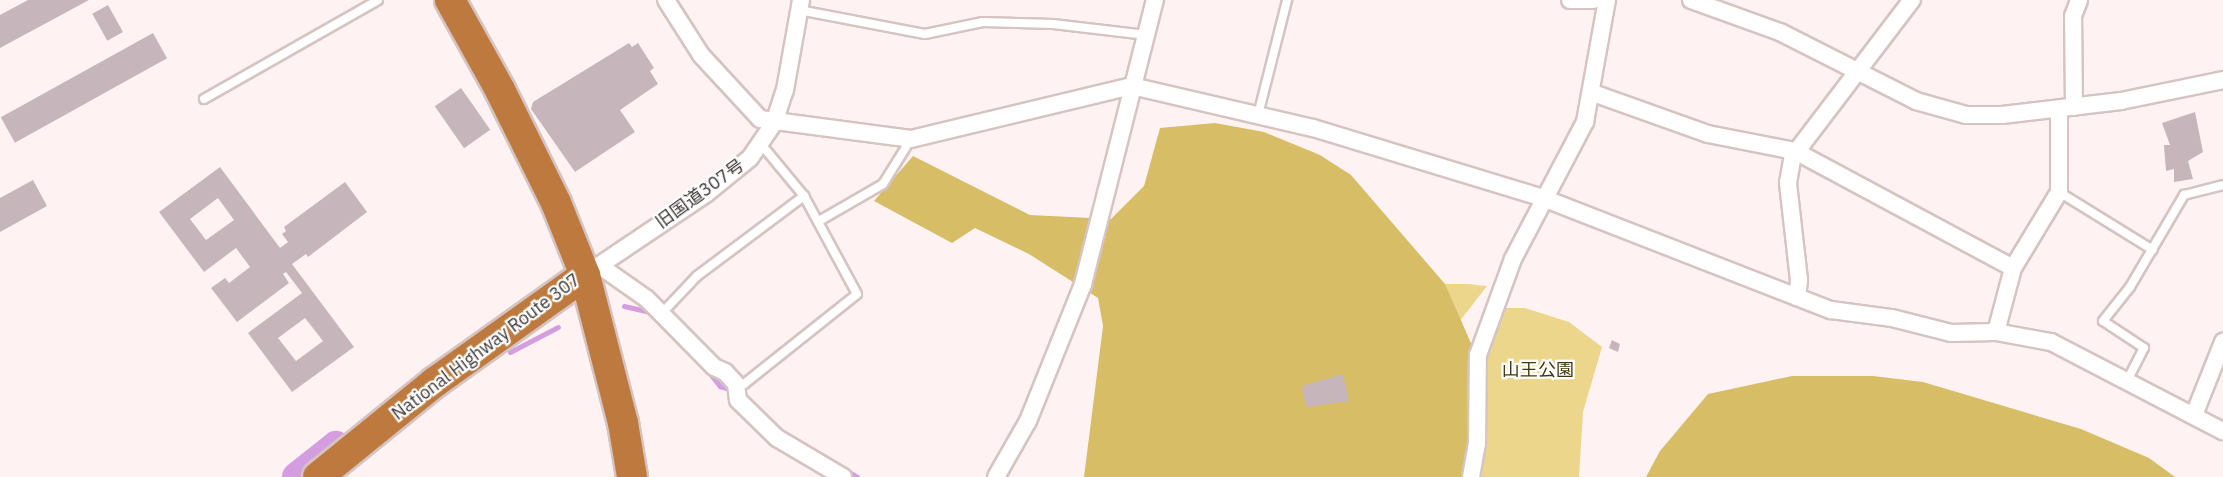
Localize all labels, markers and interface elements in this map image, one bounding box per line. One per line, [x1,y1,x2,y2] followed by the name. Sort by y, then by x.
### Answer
[651,155,749,233] street label: 旧国道307号
[388,269,584,425] street label: National Highway Route 307
[1502,359,1574,381] park label: 山王公園

